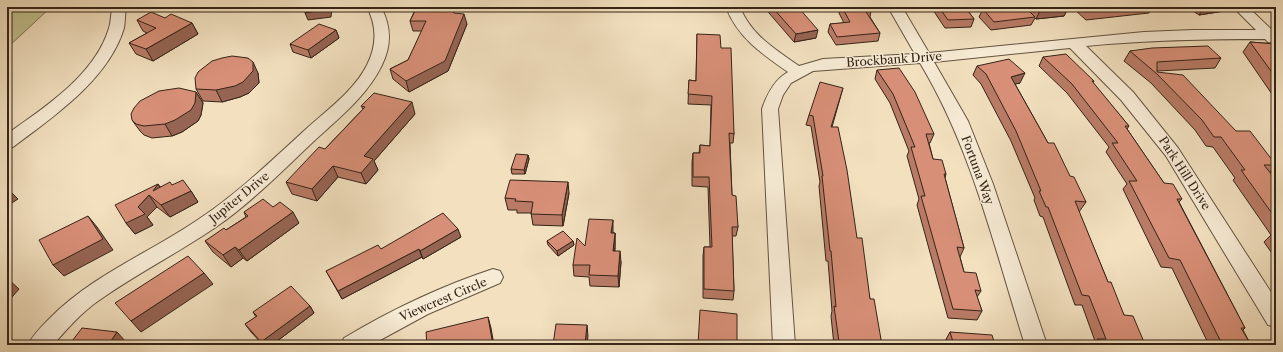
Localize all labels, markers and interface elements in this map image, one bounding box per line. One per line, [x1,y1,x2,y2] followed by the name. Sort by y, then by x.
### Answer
[846,48,943,70] street label: Brockbank Drive
[959,133,998,207] street label: Fortuna Way
[1156,133,1214,213] street label: Park Hill Drive
[204,168,272,227] street label: Jupiter Drive
[396,274,489,325] street label: Viewcrest Circle

